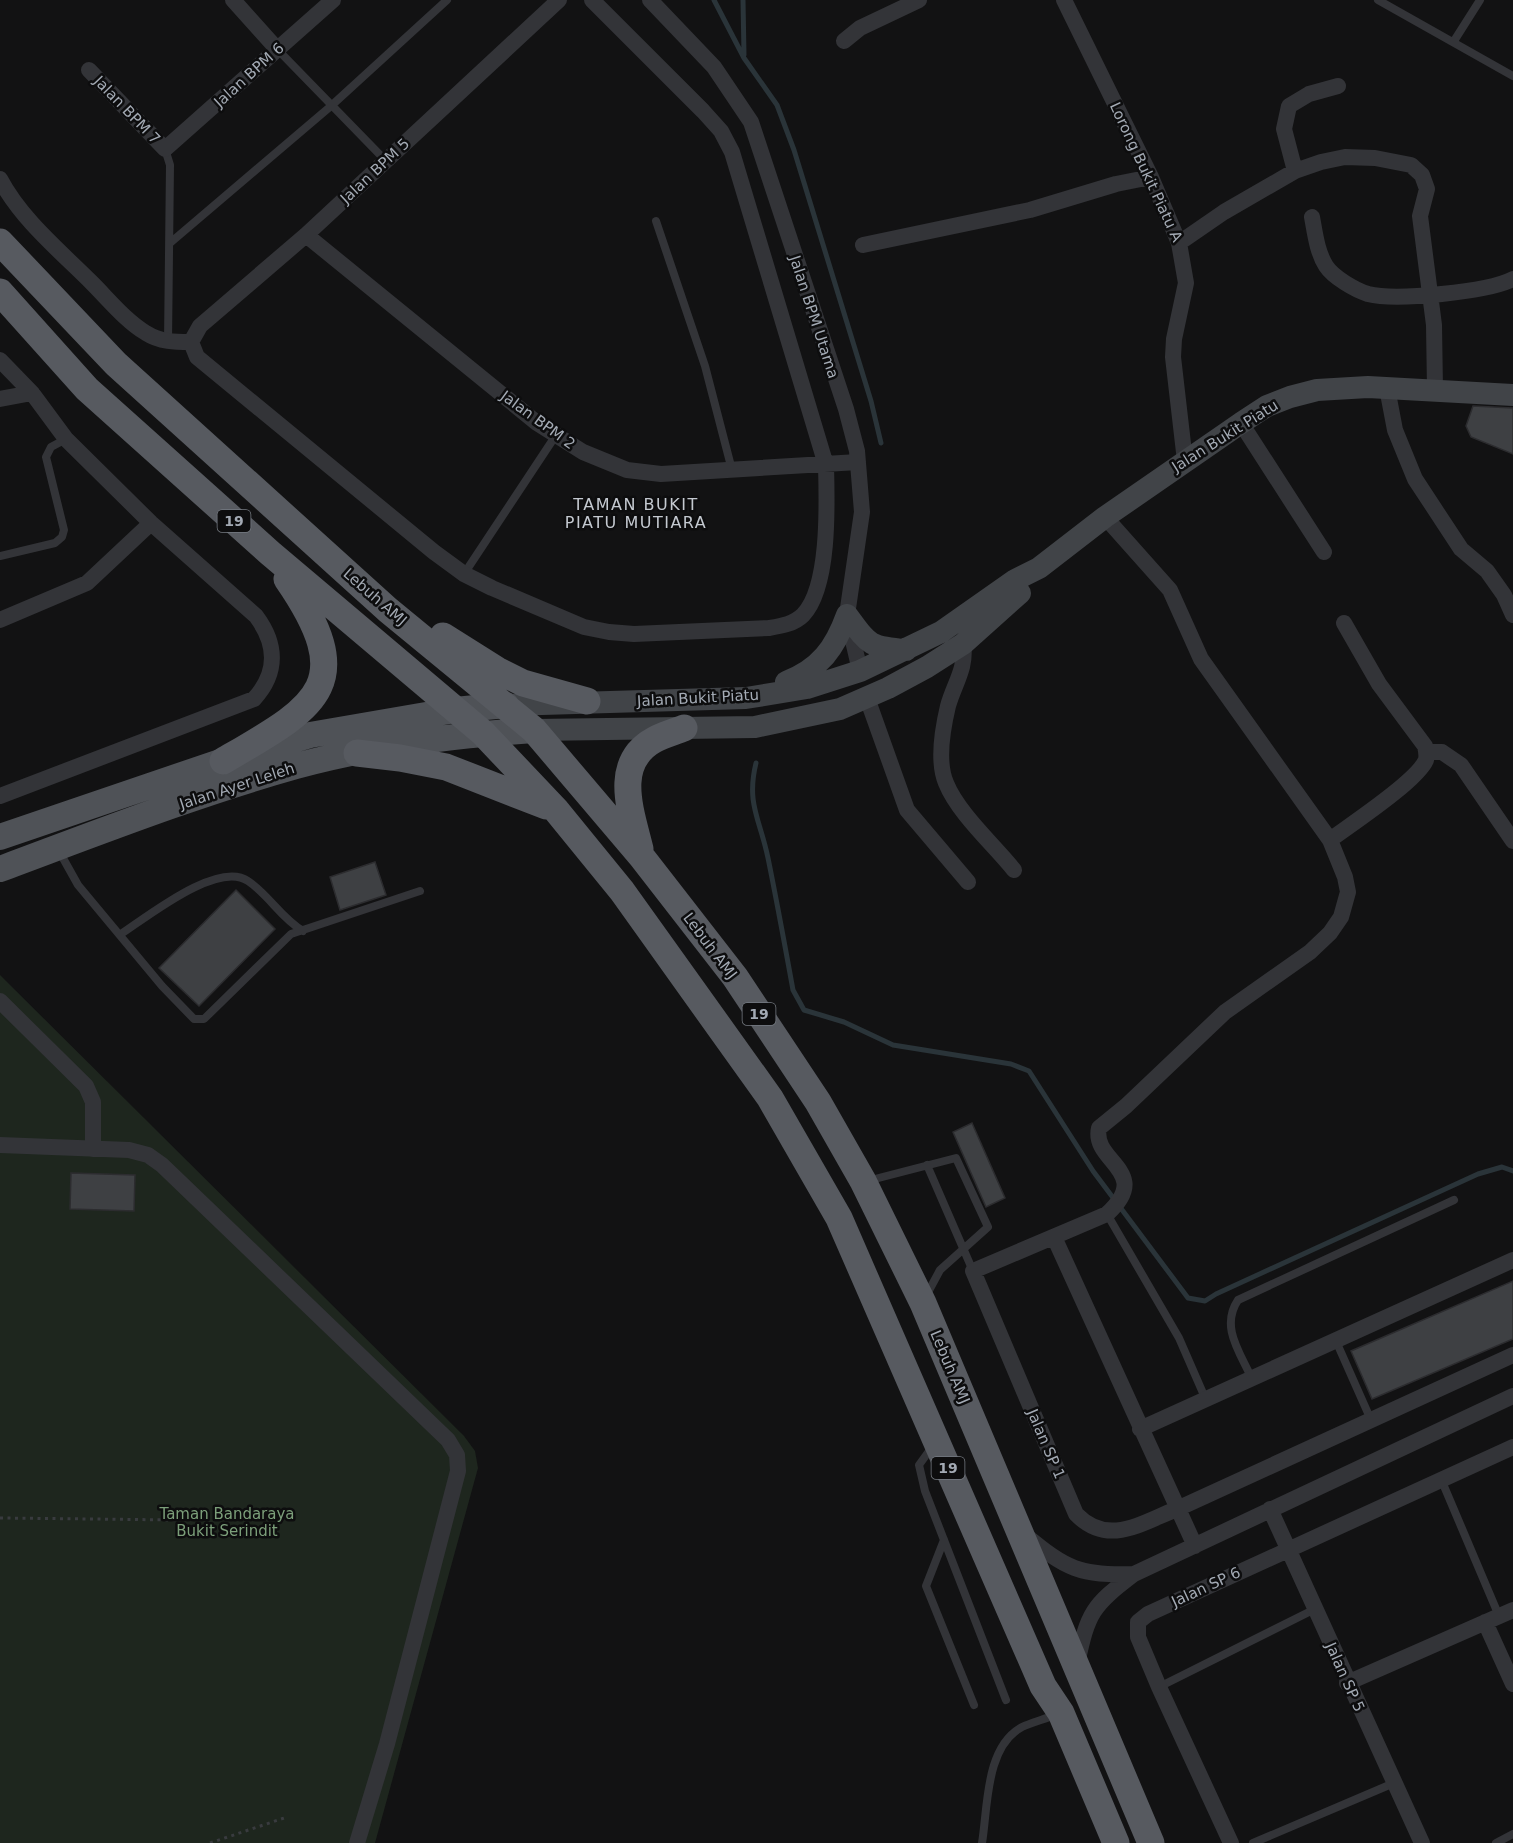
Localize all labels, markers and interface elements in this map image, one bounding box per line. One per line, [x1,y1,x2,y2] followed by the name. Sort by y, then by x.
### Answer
[210,39,288,112] street label: Jalan BPM 6
[89,71,164,148] street label: Jalan BPM 7
[1106,99,1187,245] street label: Lorong Bukit Piatu A
[336,134,413,208] street label: Jalan BPM 5
[785,252,842,381] street label: Jalan BPM Utama
[496,386,579,453] street label: Jalan BPM 2
[1168,396,1282,476] street label: Jalan Bukit Piatu
[565,495,707,532] district label: TAMAN BUKIT PIATU MUTIARA
[218,510,250,532] road number: 19
[340,565,410,629] street label: Lebuh AMJ
[636,686,759,710] street label: Jalan Bukit Piatu
[176,759,297,813] street label: Jalan Ayer Leleh
[679,909,741,983] street label: Lebuh AMJ
[742,1003,776,1025] road number: 19
[926,1327,974,1407] street label: Lebuh AMJ
[1023,1405,1069,1482] street label: Jalan SP 1
[932,1457,964,1479] road number: 19
[158,1505,295,1540] park label: Taman Bandaraya Bukit Serindit
[1168,1563,1243,1611] street label: Jalan SP 6
[1321,1639,1368,1715] street label: Jalan SP 5

